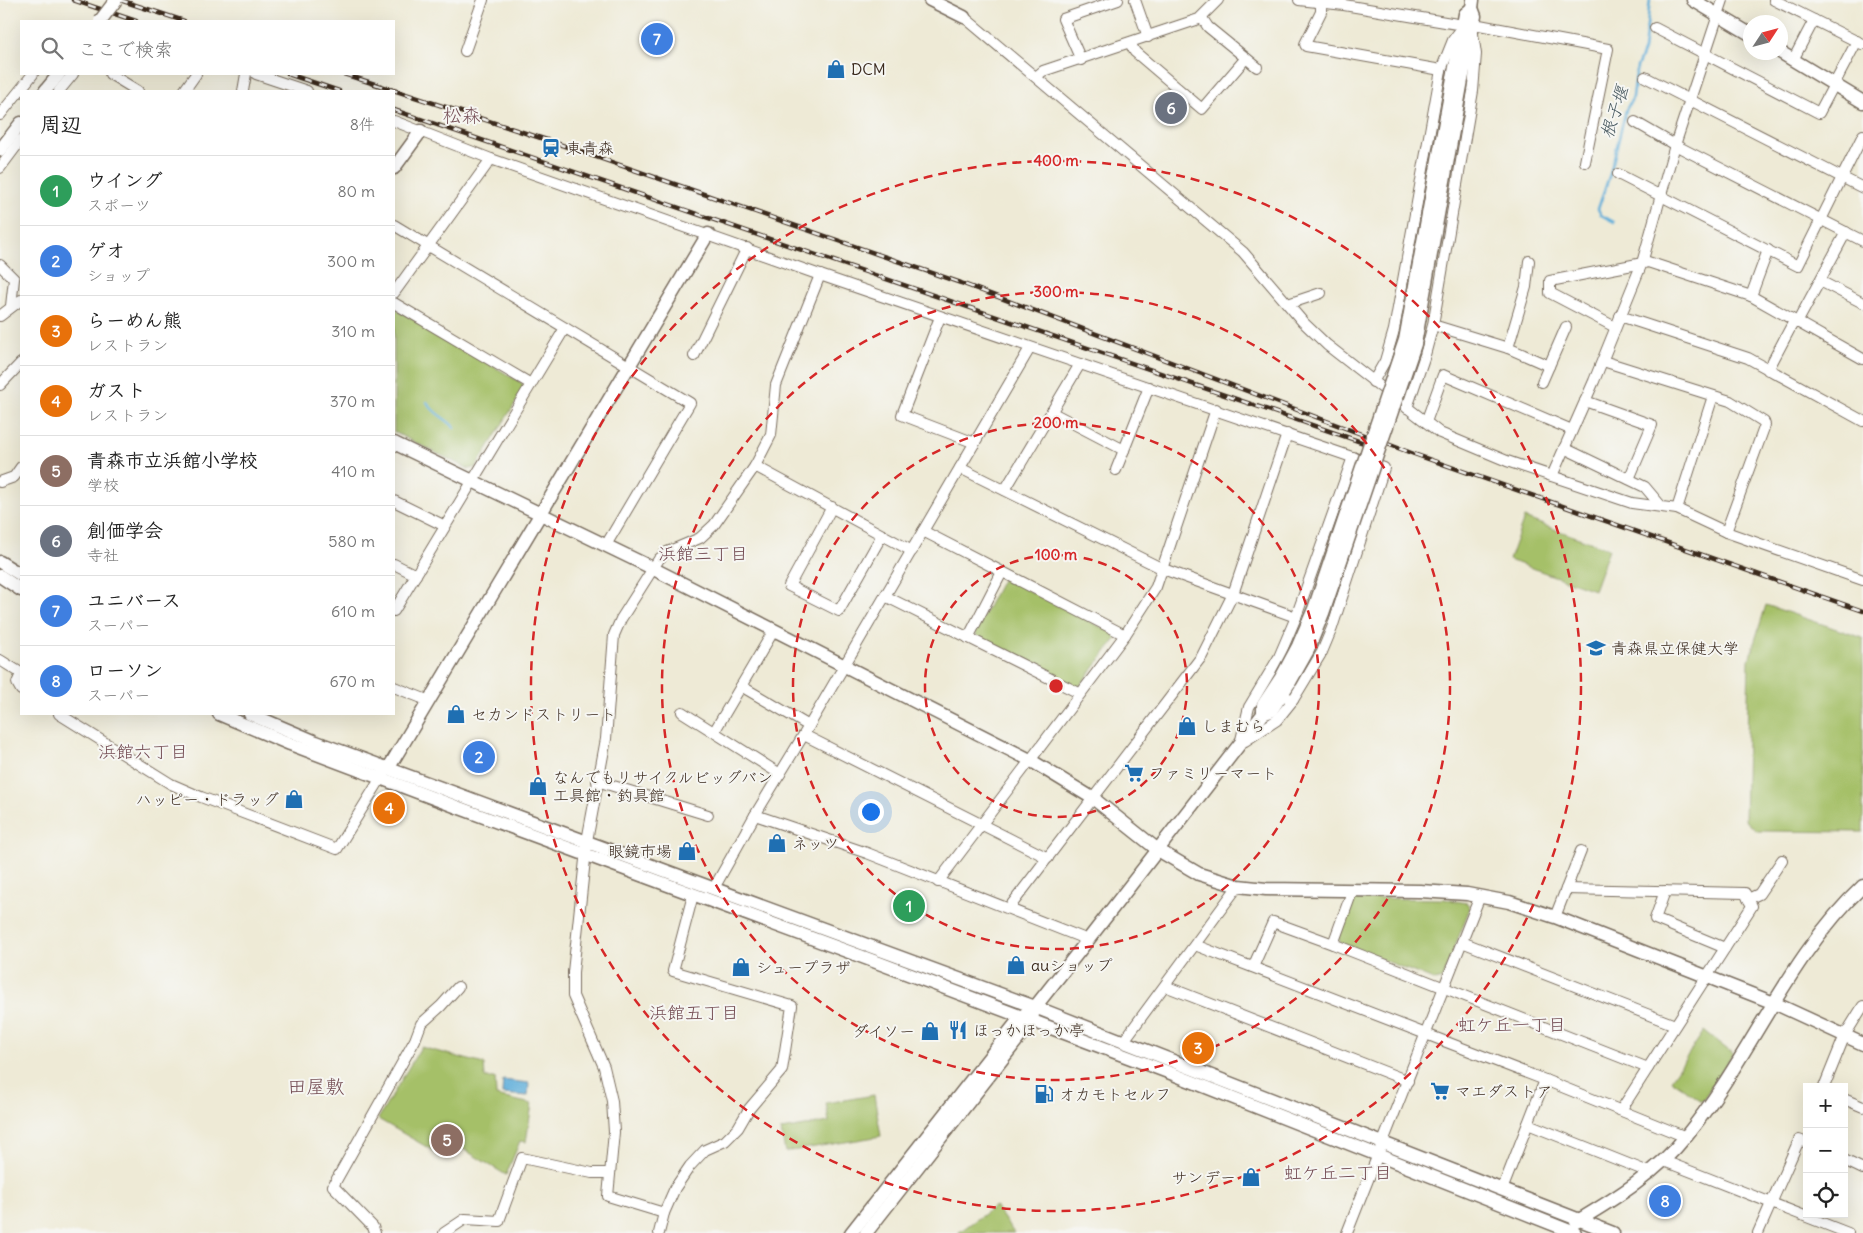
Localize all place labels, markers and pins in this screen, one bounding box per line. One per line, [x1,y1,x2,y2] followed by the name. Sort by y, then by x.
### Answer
[641,20,673,58] pin: 7
[825,58,847,80] shop icon: DCM
[851,59,886,79] place label: DCM
[1155,89,1187,127] pin: 6
[540,137,562,159] station icon: 東青森
[566,138,614,158] place label: 東青森
[1585,637,1607,659] school or university icon: 青森県立保健大学
[1611,638,1739,658] place label: 青森県立保健大学
[1047,677,1065,695] centre of rings
[445,703,467,725] shop icon: セカンドストリート
[471,704,616,724] place label: セカンドストリート
[1176,715,1198,737] shop icon: しまむら
[1202,716,1266,736] place label: しまむら
[463,738,495,776] pin: 2
[1123,762,1145,784] supermarket icon: ファミリーマート
[1149,763,1277,783] place label: ファミリーマート
[553,767,773,805] place label: なんでもリサイクルビッグバン 工具館・釣具館
[527,775,549,797] shop icon: なんでもリサイクルビッグバン 工具館・釣具館
[283,788,305,810] shop icon: ハッピー・ドラッグ
[136,789,279,809] place label: ハッピー・ドラッグ
[373,789,405,827] pin: 4
[766,832,788,854] shop icon: ネッツ
[792,833,839,853] place label: ネッツ
[676,840,698,862] shop icon: 眼鏡市場
[608,841,672,861] place label: 眼鏡市場
[893,887,925,925] pin: 1
[1005,954,1027,976] shop icon: auショップ
[1031,955,1113,975] place label: auショップ
[730,956,752,978] shop icon: シュープラザ
[756,957,850,977] place label: シュープラザ
[947,1019,969,1041] restaurant icon: ほっかほっか亭
[919,1020,941,1042] shop icon: ダイソー
[973,1020,1085,1040] place label: ほっかほっか亭
[853,1021,915,1041] place label: ダイソー
[1182,1029,1214,1067] pin: 3
[1429,1080,1451,1102] supermarket icon: マエダストア
[1455,1081,1552,1101] place label: マエダストア
[1033,1083,1055,1105] fuel station icon: オカモトセルフ
[1059,1084,1171,1104] place label: オカモトセルフ
[431,1121,463,1159] pin: 5
[1240,1166,1262,1188] shop icon: サンデー
[1171,1167,1236,1187] place label: サンデー
[1649,1182,1681,1220] pin: 8

